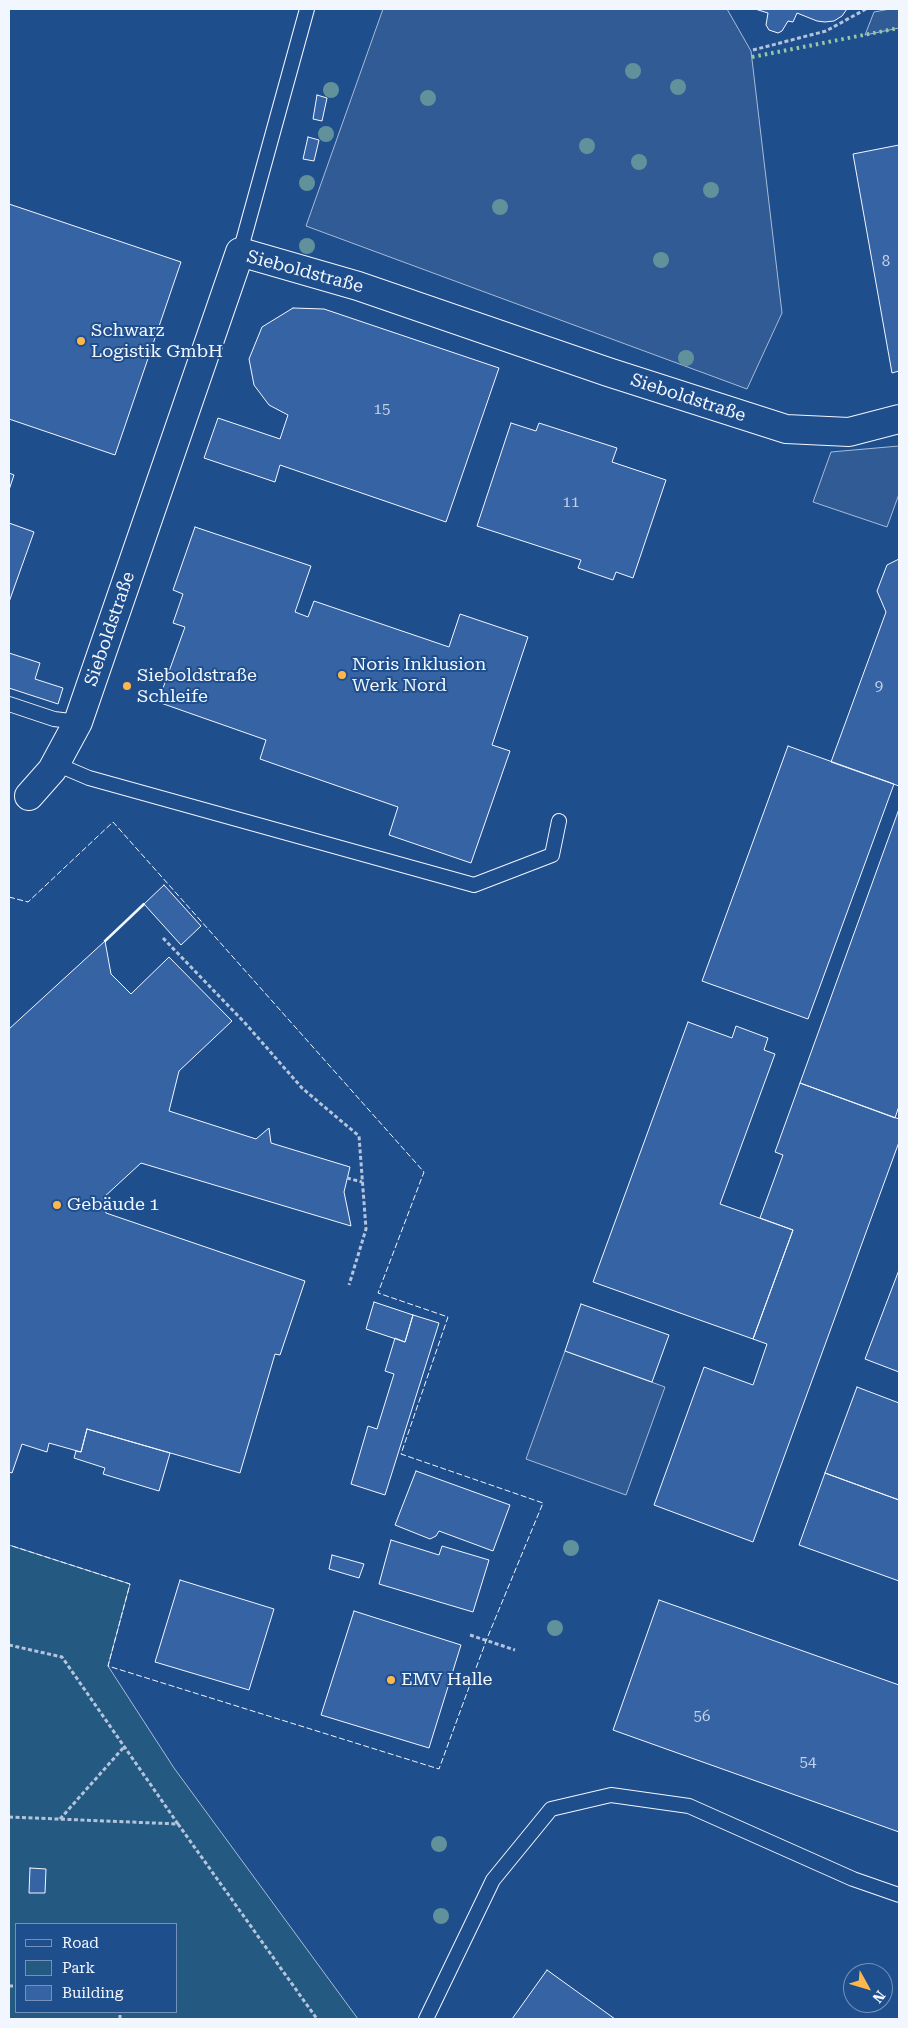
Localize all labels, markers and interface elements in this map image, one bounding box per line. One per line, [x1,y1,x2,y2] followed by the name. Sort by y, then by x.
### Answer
[244,246,366,298] street label: Sieboldstraße
[882,253,890,271] house number: 8
[91,320,223,362] place label: Schwarz Logistik GmbH
[75,335,87,347] marker: Schwarz Logistik GmbH
[628,369,748,427] street label: Sieboldstraße
[374,401,390,419] house number: 15
[563,494,579,512] house number: 11
[80,569,140,689] street label: Sieboldstraße
[352,654,486,696] place label: Noris Inklusion Werk Nord
[137,665,257,708] place label: Sieboldstraße Schleife
[336,669,348,681] marker: Noris Inklusion Werk Nord
[875,678,883,696] house number: 9
[121,680,133,692] marker: Sieboldstraße Schleife
[67,1194,159,1216] place label: Gebäude 1
[51,1199,63,1211] marker: Gebäude 1
[401,1669,492,1691] place label: EMV Halle
[385,1674,397,1686] marker: EMV Halle
[694,1708,710,1726] house number: 56
[800,1754,816,1772] house number: 54
[15,1923,178,2013] legend
[62,1934,99,1952] text: Road
[62,1959,95,1977] text: Park
[843,1963,893,2013] north arrow
[62,1984,123,2002] text: Building
[869,1988,888,2006] text: N

